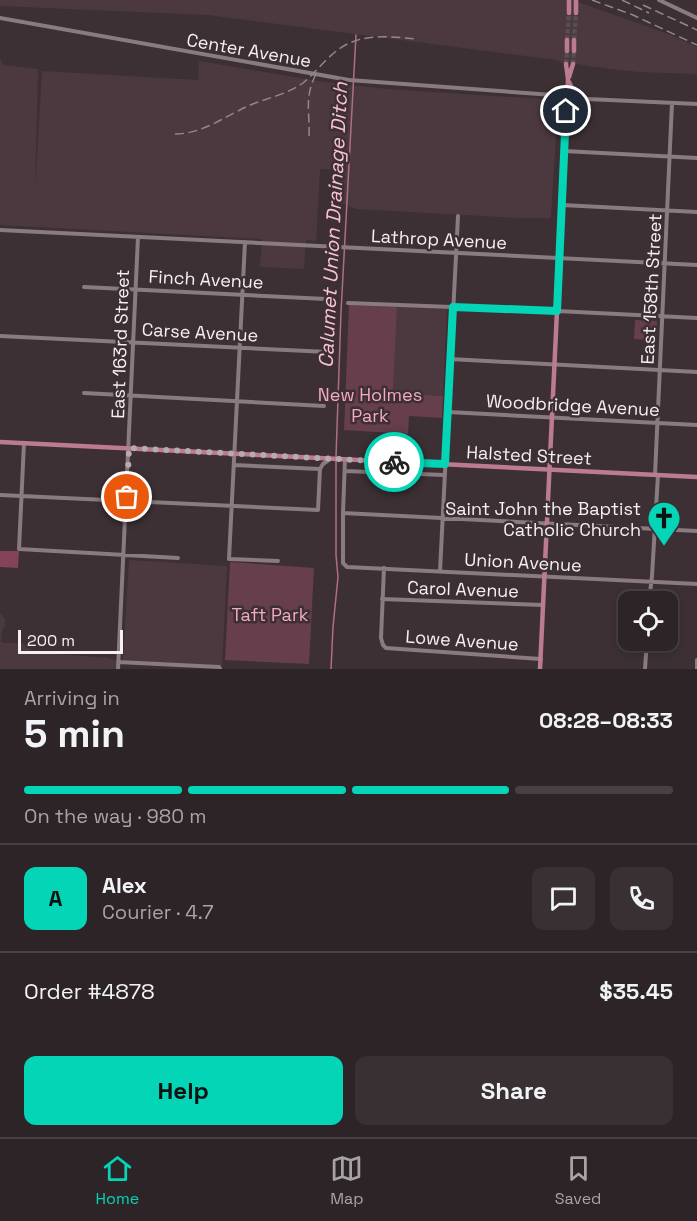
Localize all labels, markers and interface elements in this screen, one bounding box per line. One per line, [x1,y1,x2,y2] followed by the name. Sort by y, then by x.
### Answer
[185,28,313,72] street label: Center Avenue
[313,81,354,369] water label: Calumet Union Drainage Ditch
[540,85,591,136] pin
[549,94,582,127] icon: home
[636,213,666,365] street label: East 158th Street
[370,224,508,254] street label: Lathrop Avenue
[148,265,264,293] street label: Finch Avenue
[106,269,134,419] street label: East 163rd Street
[141,317,259,347] street label: Carse Avenue
[318,383,422,427] park label: New Holmes Park
[486,389,660,421] street label: Woodbridge Avenue
[364,432,424,492] courier
[466,440,592,470] street label: Halsted Street
[378,446,411,479] icon: bike
[101,471,152,522] pin
[110,480,143,513] icon: bag
[445,497,641,541] place label: Saint John the Baptist Catholic Church
[646,500,682,547] church icon: Saint John the Baptist Catholic Church
[464,547,582,577] street label: Union Avenue
[407,576,519,602] street label: Carol Avenue
[618,591,678,651] map controls
[618,591,678,651] button: locate
[232,603,309,626] park label: Taft Park
[405,625,519,655] street label: Lowe Avenue
[18,627,123,654] scale bar
[27,630,75,651] text: 200 m
[24,685,120,711] text: Arriving in
[539,706,673,734] text: 08:28–08:33
[24,709,125,758] text: 5 min
[24,803,206,829] text: On the way · 980 m
[532,867,595,930] button: chat
[610,867,673,930] button: phone
[102,871,147,899] text: Alex
[49,884,62,912] text: A
[102,899,213,925] text: Courier · 4.7
[24,977,155,1005] text: Order #4878
[599,977,673,1005] text: $35.45
[24,1056,343,1125] button: Help
[355,1056,673,1125] button: Share
[96,1152,139,1209] tab: Home
[330,1152,364,1209] tab: Map
[555,1152,601,1209] tab: Saved

